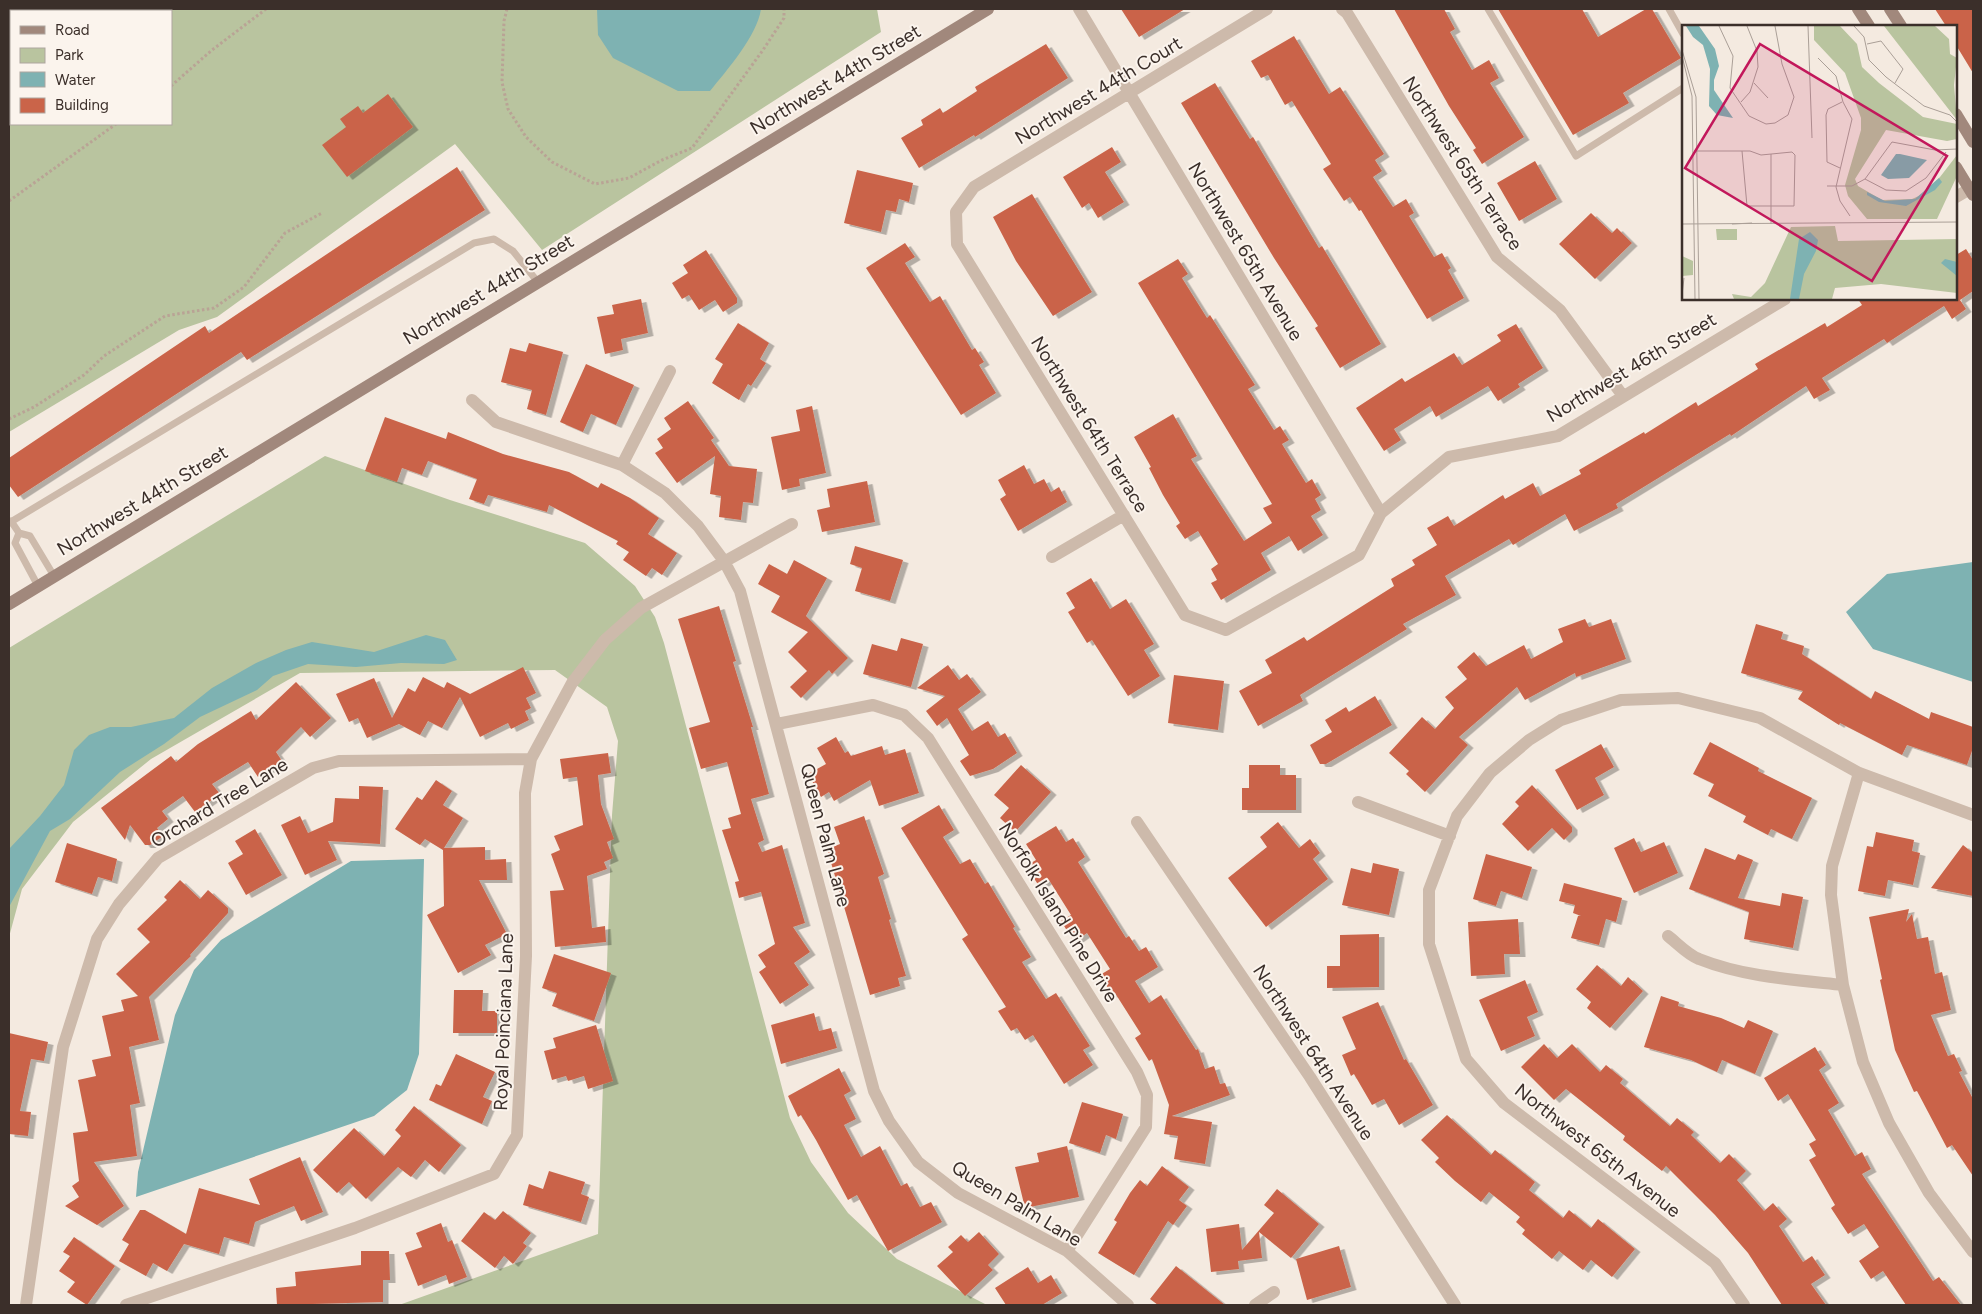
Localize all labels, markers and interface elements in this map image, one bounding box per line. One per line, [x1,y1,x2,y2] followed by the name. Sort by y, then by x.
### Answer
[10,10,172,125] legend
[746,19,925,139] street label: Northwest 44th Street
[55,21,90,39] text: Road
[1682,25,1957,300] inset map
[1011,31,1186,149] street label: Northwest 44th Court
[55,46,84,64] text: Park
[55,71,95,89] text: Water
[1398,72,1527,254] street label: Northwest 65th Terrace
[55,96,109,114] text: Building
[1183,158,1308,345] street label: Northwest 65th Avenue
[399,229,578,349] street label: Northwest 44th Street
[1542,308,1720,427] street label: Northwest 46th Street
[1026,332,1153,517] street label: Northwest 64th Terrace
[53,440,232,560] street label: Northwest 44th Street
[146,752,292,852] street label: Orchard Tree Lane
[795,761,856,909] street label: Queen Palm Lane
[994,818,1123,1006] street label: Norfolk Island Pine Drive
[489,933,518,1111] street label: Royal Poinciana Lane
[1248,960,1379,1144] street label: Northwest 64th Avenue
[1510,1079,1685,1222] street label: Northwest 65th Avenue
[948,1156,1086,1251] street label: Queen Palm Lane

